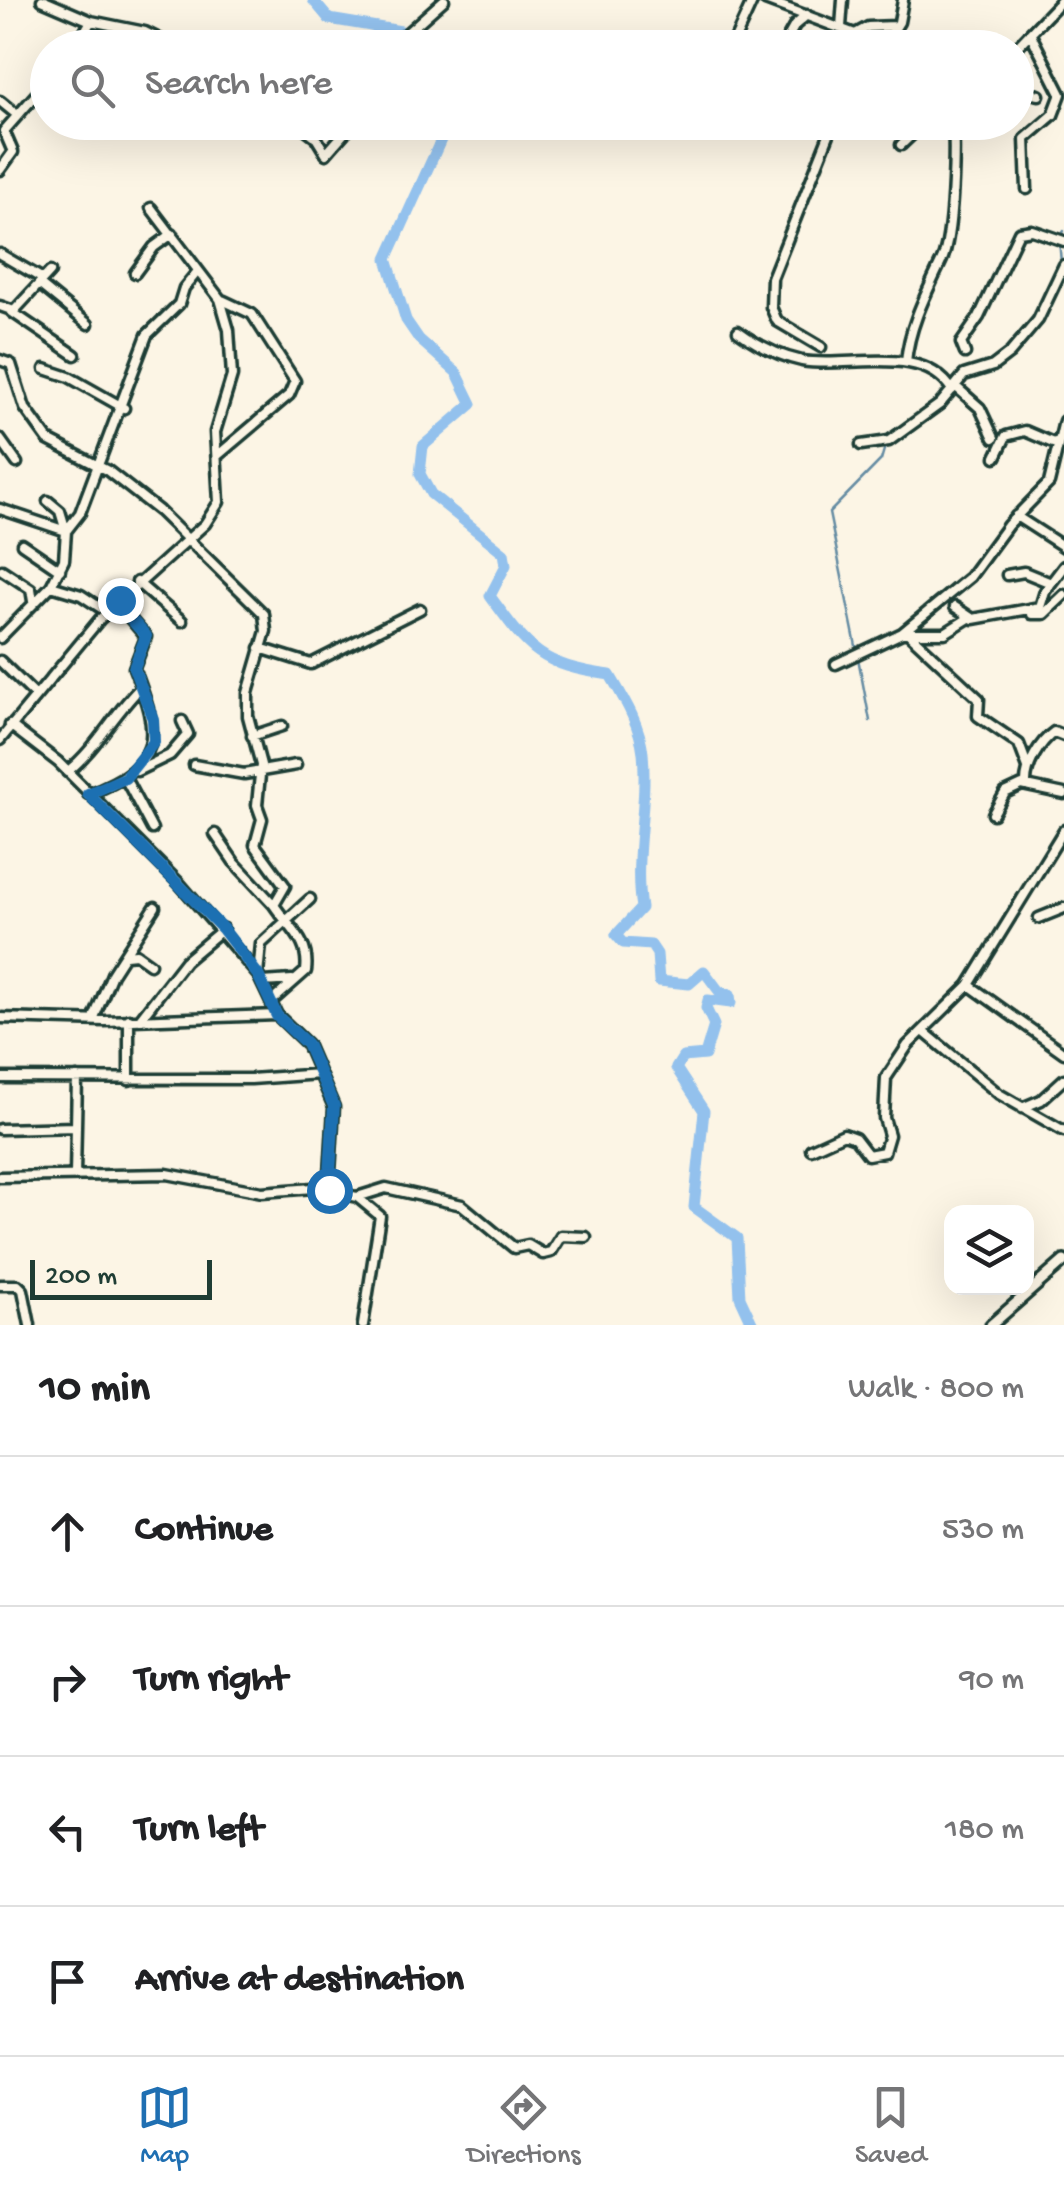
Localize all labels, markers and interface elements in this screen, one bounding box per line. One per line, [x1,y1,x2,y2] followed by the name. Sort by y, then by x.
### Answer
[30,30,1034,140] search box
[65,58,120,113] icon: search
[145,63,332,107] text: Search here
[98,578,144,624] route end
[307,1168,353,1214] route start
[944,1205,1034,1295] map controls
[944,1205,1034,1295] button: layers
[30,1255,212,1300] scale bar
[45,1261,117,1294] text: 200 m
[40,1366,150,1415] text: 10 min
[848,1371,1024,1409] text: Walk · 800 m
[40,1504,95,1559] icon: ahead
[135,1509,273,1553] text: Continue
[942,1512,1024,1550] text: 530 m
[40,1654,95,1709] icon: right
[135,1659,287,1703] text: Turn right
[960,1662,1024,1700] text: 90 m
[40,1804,95,1859] icon: left
[135,1809,263,1853] text: Turn left
[945,1812,1024,1850] text: 180 m
[40,1954,95,2009] icon: arrive
[135,1959,464,2003] text: Arrive at destination
[137,2080,192,2173] tab: Map
[467,2080,581,2173] tab: Directions
[855,2080,927,2173] tab: Saved

